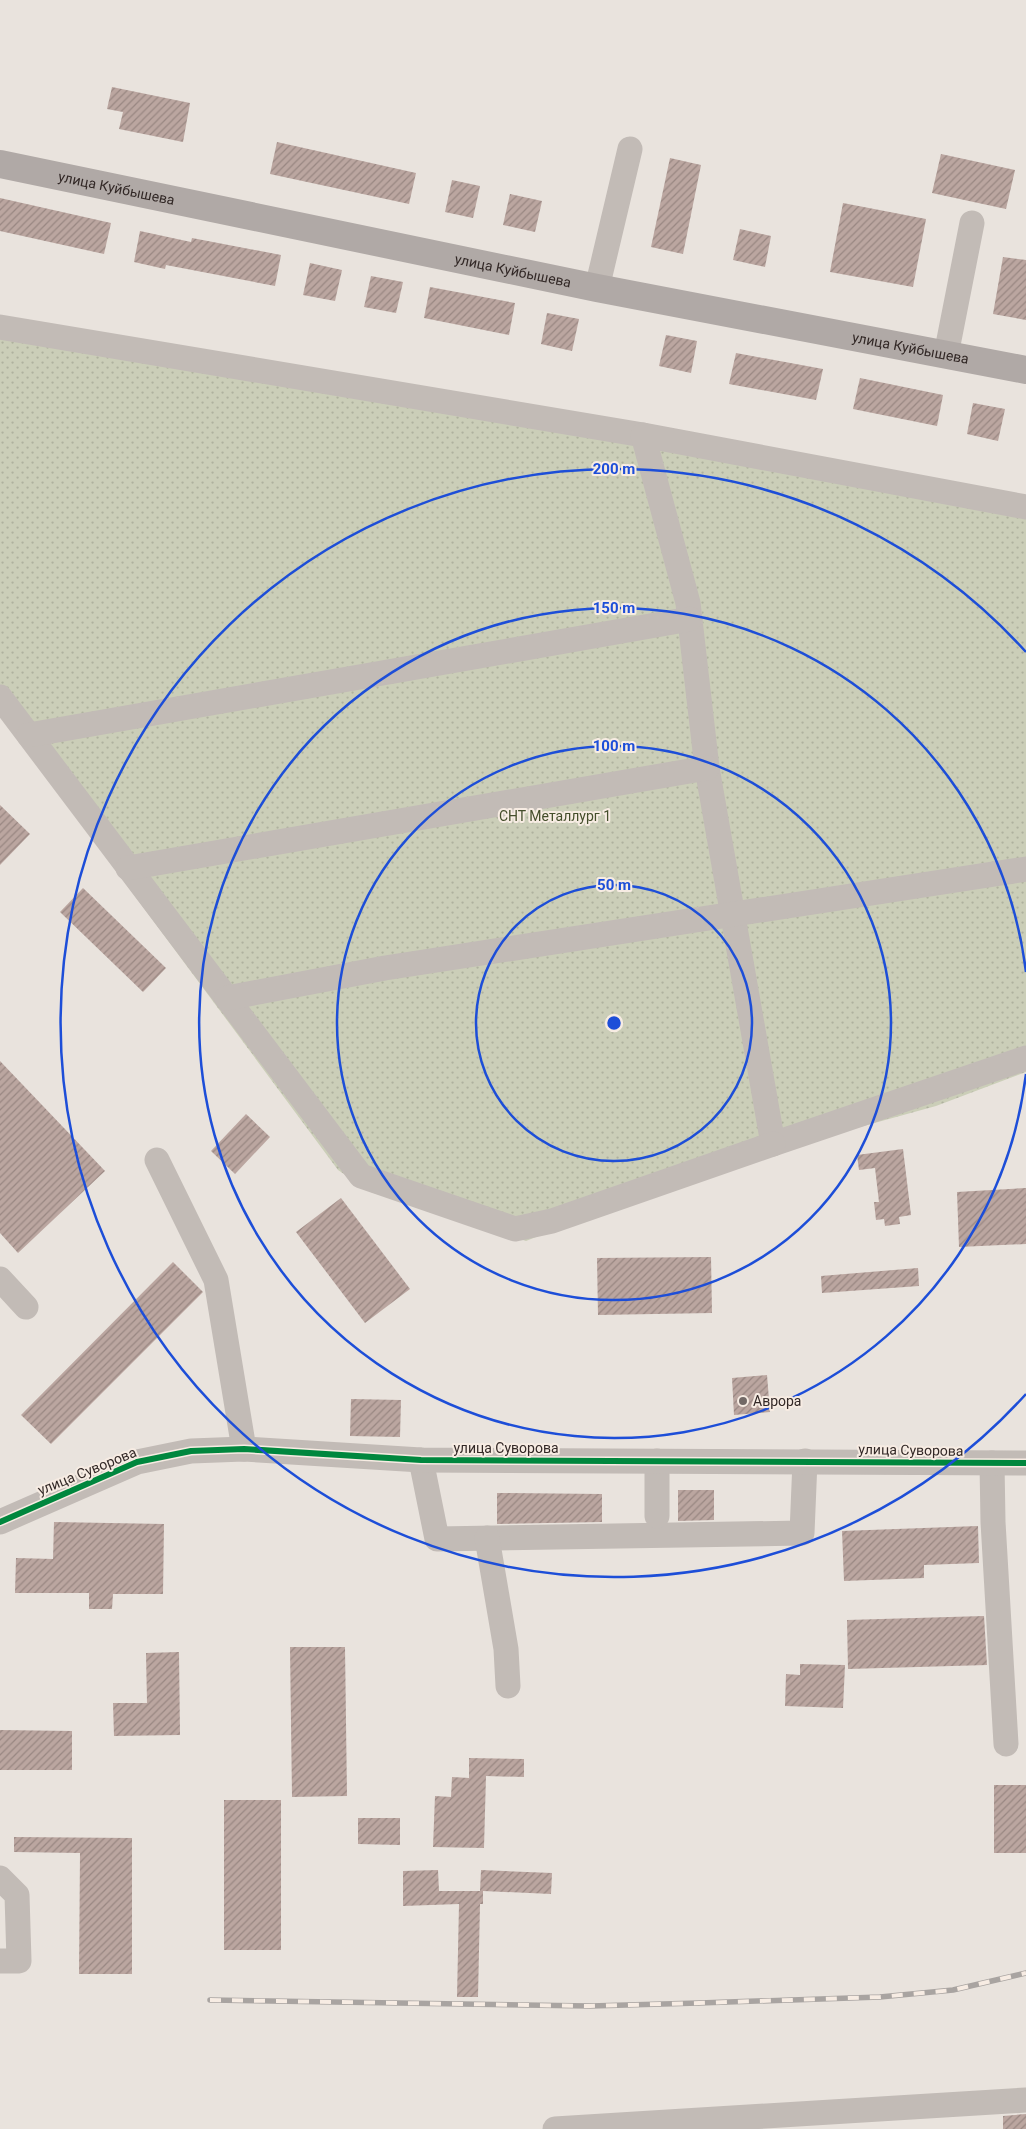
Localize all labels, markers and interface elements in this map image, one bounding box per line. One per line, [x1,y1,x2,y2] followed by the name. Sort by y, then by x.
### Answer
[57,168,176,208] street label: улица Куйбышева
[453,251,573,290] street label: улица Куйбышева
[851,329,970,367] street label: улица Куйбышева
[593,460,635,478] text: 200 m
[593,599,635,617] text: 150 m
[593,737,635,755] text: 100 m
[499,808,611,824] park label: СНТ Металлург 1
[597,876,631,894] text: 50 m
[605,1014,623,1032] centre of rings
[753,1393,801,1409] place label: Аврора
[737,1395,749,1407] marker: Аврора
[453,1440,559,1456] street label: улица Суворова
[858,1441,964,1459] street label: улица Суворова
[35,1444,139,1498] street label: улица Суворова

